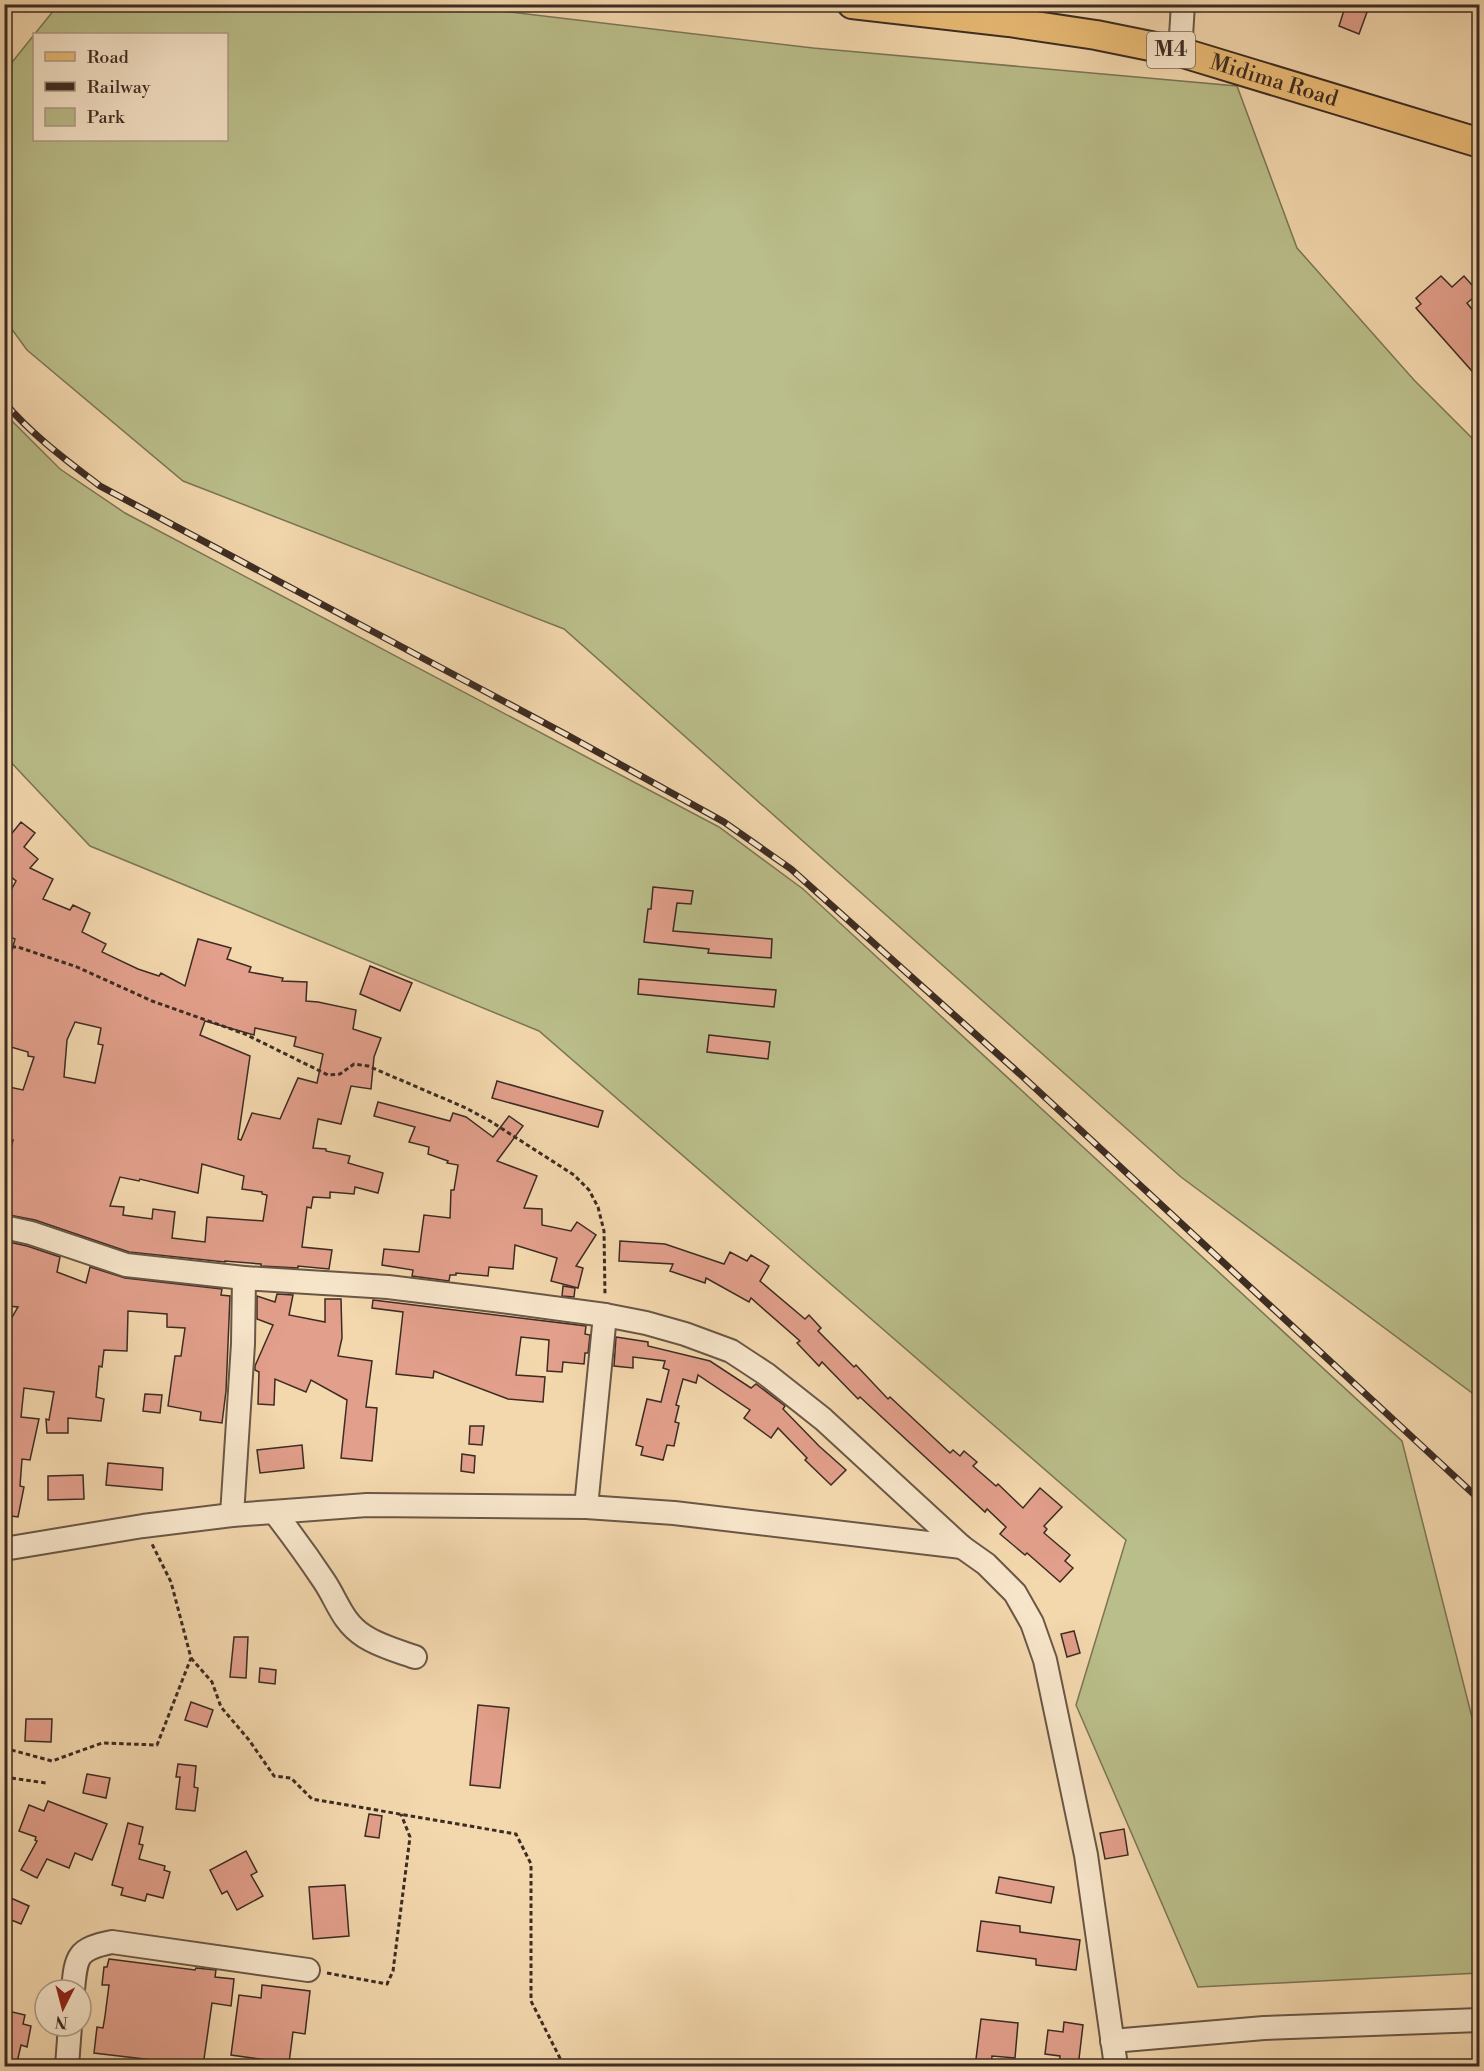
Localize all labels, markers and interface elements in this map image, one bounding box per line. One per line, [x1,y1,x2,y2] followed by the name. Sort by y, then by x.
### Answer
[1147,32,1195,68] road number: M4
[33,33,228,141] legend
[87,46,130,69] text: Road
[1207,48,1342,113] street label: Midima Road
[87,76,151,99] text: Railway
[87,106,126,129] text: Park
[33,1978,93,2038] north arrow
[54,2011,69,2033] text: N

